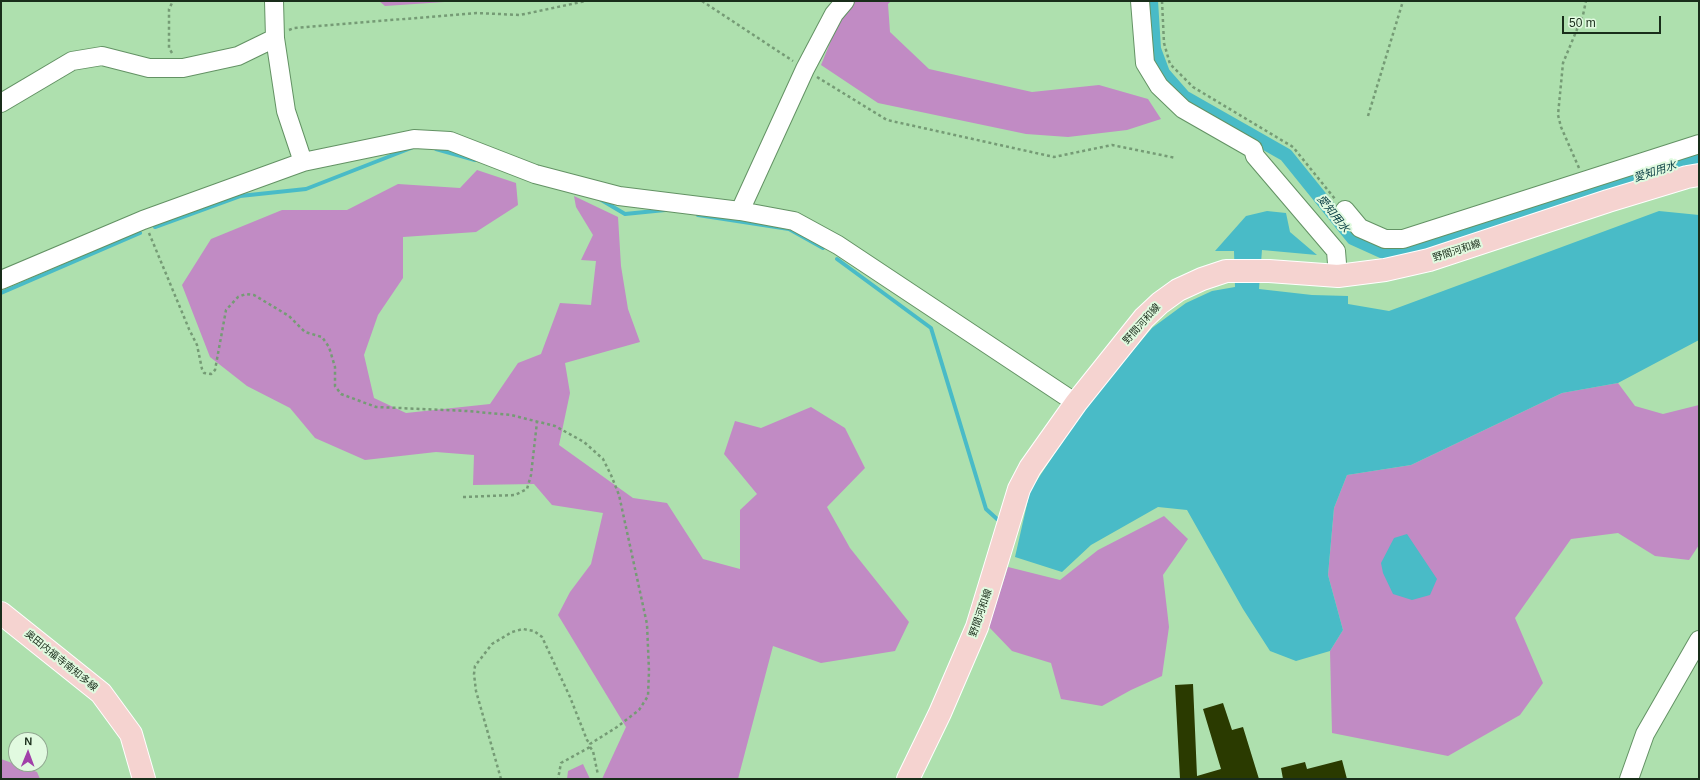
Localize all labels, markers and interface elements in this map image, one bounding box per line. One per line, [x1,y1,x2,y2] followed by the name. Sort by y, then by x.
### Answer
[1564,8,1663,34] scale bar
[1569,16,1596,30] text: 50 m
[1632,159,1678,185] water label: 愛知用水
[1314,193,1352,235] water label: 愛知用水
[1431,238,1483,264] street label: 野間河和線
[1121,301,1163,347] street label: 野間河和線
[967,587,995,639] street label: 野間河和線
[22,628,100,694] street label: 奥田内福寺南知多線
[8,732,48,772] north arrow
[24,735,32,747] text: N

